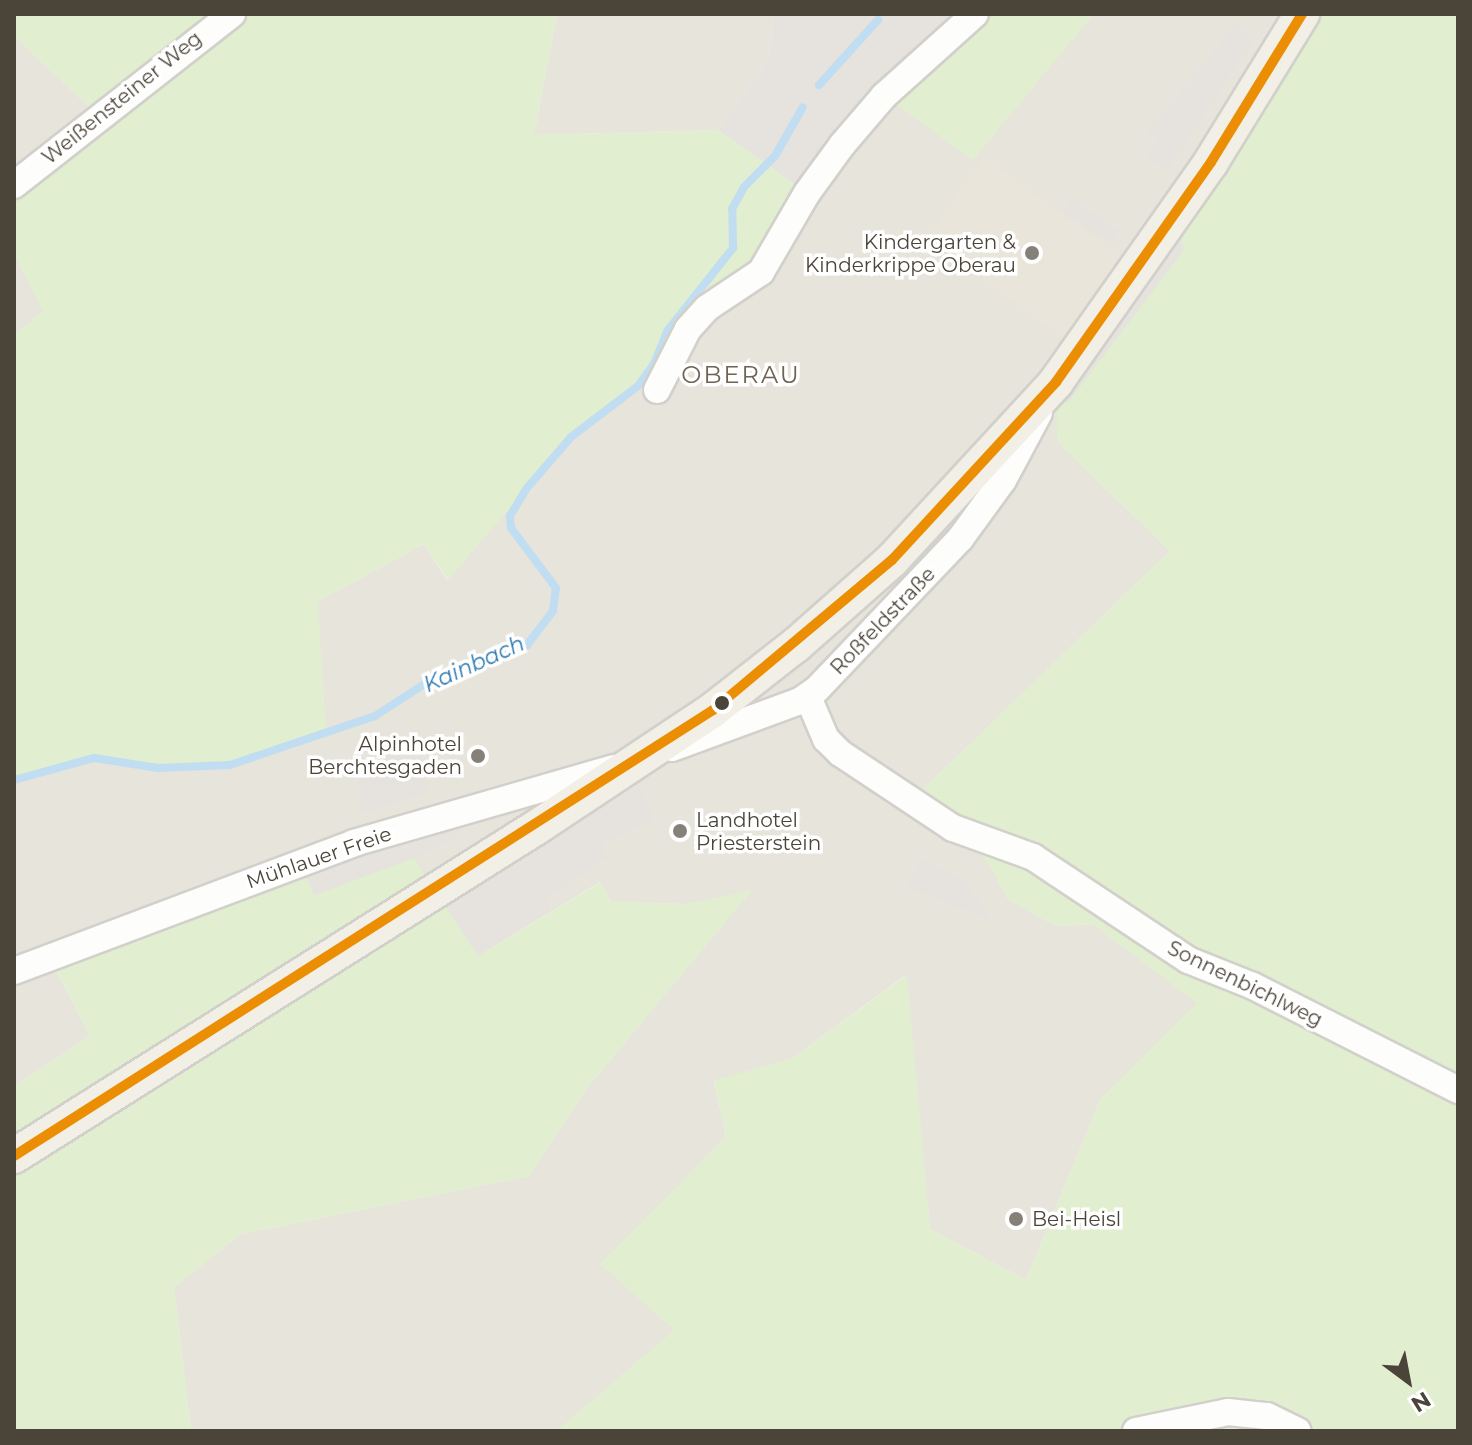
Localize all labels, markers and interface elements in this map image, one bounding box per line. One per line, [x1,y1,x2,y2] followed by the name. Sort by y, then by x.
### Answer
[37,26,207,170] street label: Weißensteiner Weg
[805,230,1016,277] place label: Kindergarten & Kinderkrippe Oberau
[1023,244,1041,262] marker: Kindergarten & Kinderkrippe Oberau
[681,361,801,389] district label: OBERAU
[826,562,940,680] street label: Roßfeldstraße
[419,630,529,698] water label: Kainbach
[714,695,730,711] unlabelled marker
[308,732,462,779] place label: Alpinhotel Berchtesgaden
[469,747,487,765] marker: Alpinhotel Berchtesgaden
[696,808,821,855] place label: Landhotel Priesterstein
[243,822,395,894] street label: Mühlauer Freie
[671,822,689,840] marker: Landhotel Priesterstein
[1164,936,1326,1032] street label: Sonnenbichlweg
[1032,1207,1121,1231] place label: Bei-Heisl
[1007,1210,1025,1228] marker: Bei-Heisl
[1368,1341,1448,1421] north arrow
[1406,1386,1436,1418] text: N

